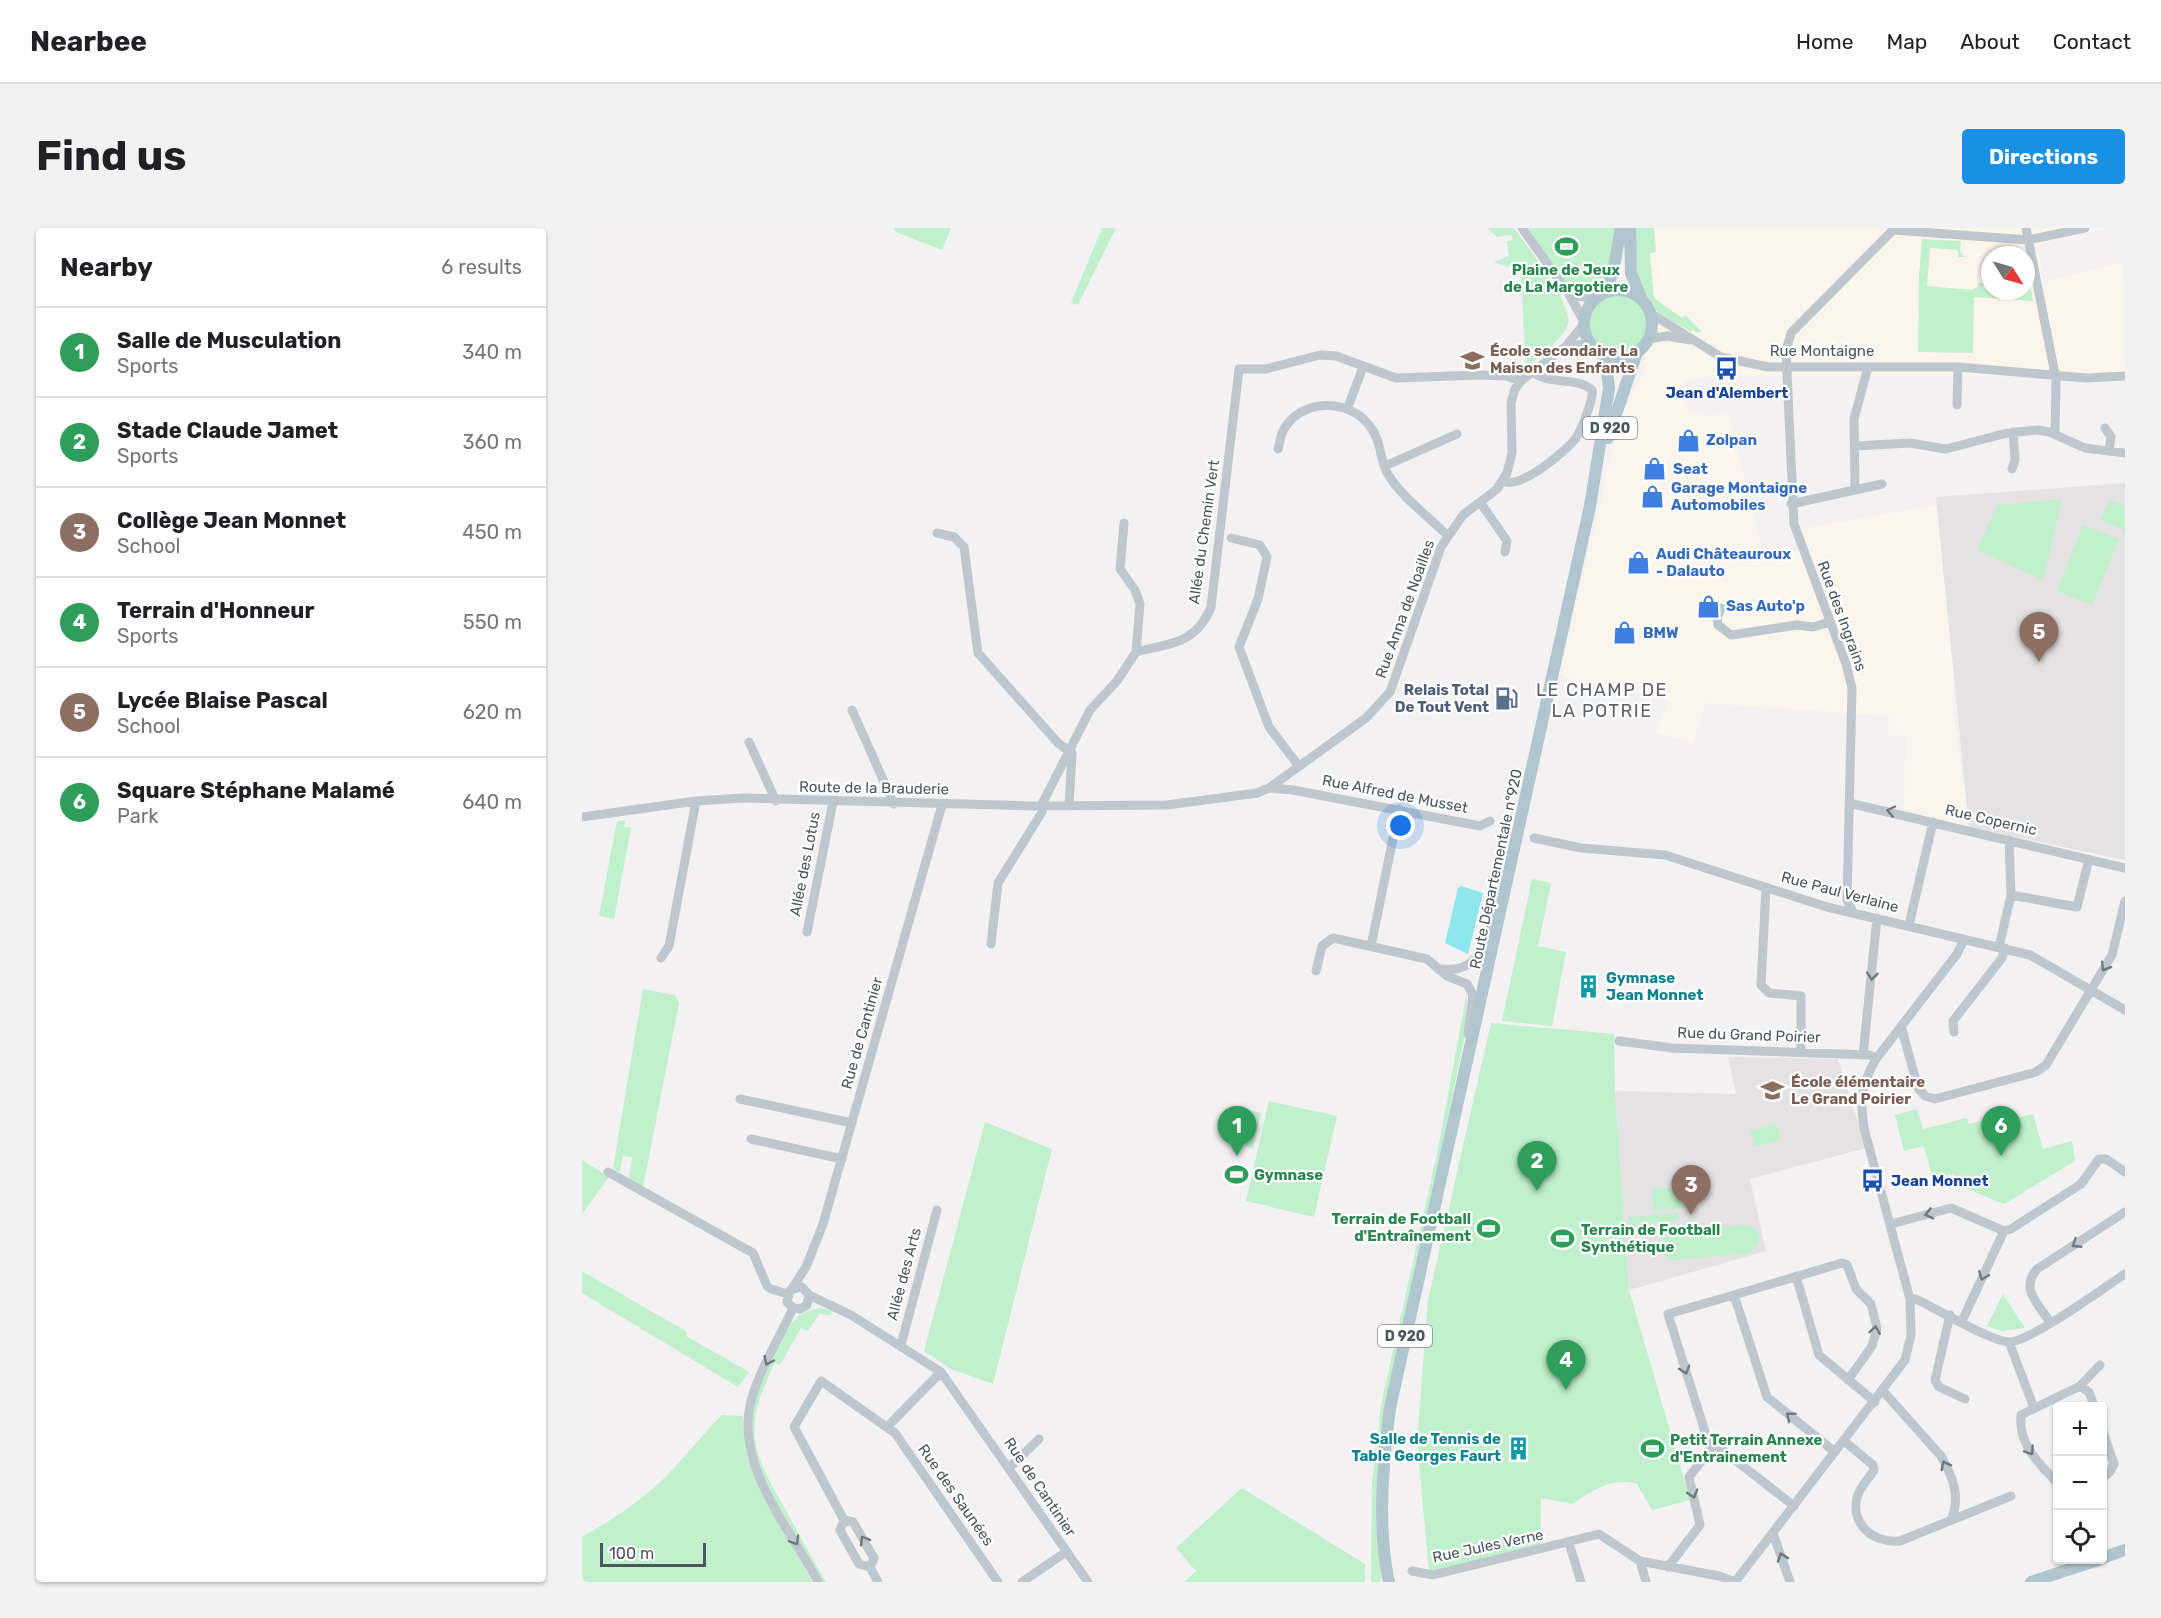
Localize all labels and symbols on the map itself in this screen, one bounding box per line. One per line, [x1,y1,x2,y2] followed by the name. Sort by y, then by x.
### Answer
[1553,233,1579,259] sports icon: Plaine de Jeux de La Margotiere
[1981,246,2035,300] north arrow
[1503,261,1629,296] place label: Plaine de Jeux de La Margotiere
[1490,342,1638,377] place label: École secondaire La Maison des Enfants
[1770,342,1874,360] street label: Rue Montaigne
[1459,347,1485,373] school or university icon: École secondaire La Maison des Enfants
[1714,356,1740,382] bus stop icon: Jean d'Alembert
[1666,384,1788,402] place label: Jean d'Alembert
[1583,417,1637,439] road number: D 920
[1675,427,1701,453] shop icon: Zolpan
[1706,431,1757,449] place label: Zolpan
[1642,456,1668,482] shop icon: Seat
[1185,459,1223,605] street label: Allée du Chemin Vert
[1673,460,1708,478] place label: Seat
[1671,479,1807,514] place label: Garage Montaigne Automobiles
[1640,484,1666,510] shop icon: Garage Montaigne Automobiles
[1372,537,1439,681] street label: Rue Anna de Noailles
[1656,545,1791,580] place label: Audi Châteauroux - Dalauto
[1625,550,1651,576] shop icon: Audi Châteauroux - Dalauto
[1814,558,1870,674] street label: Rue des Ingrains
[1695,593,1721,619] shop icon: Sas Auto'p
[1726,597,1805,615] place label: Sas Auto'p
[2020,612,2058,662] pin: 5
[1612,620,1638,646] shop icon: BMW
[1643,624,1678,642] place label: BMW
[1536,679,1668,722] district label: LE CHAMP DE LA POTRIE
[1395,681,1489,716] place label: Relais Total De Tout Vent
[1494,686,1520,712] fuel station icon: Relais Total De Tout Vent
[1466,767,1526,971] street label: Route Départementale n°920
[1321,771,1469,817] street label: Rue Alfred de Musset
[799,778,949,798] street label: Route de la Brauderie
[1943,801,2039,839] street label: Rue Copernic
[1887,806,1897,819] one-way arrow
[786,810,824,918] street label: Allée des Lotus
[1386,811,1415,840] your location
[1779,868,1901,916] street label: Rue Paul Verlaine
[2100,961,2112,971] one-way arrow
[1606,969,1703,1004] place label: Gymnase Jean Monnet
[1866,972,1879,981] one-way arrow
[1575,974,1601,1000] building icon: Gymnase Jean Monnet
[837,975,887,1091] street label: Rue de Cantinier
[1677,1024,1821,1047] street label: Rue du Grand Poirier
[1791,1073,1925,1108] place label: École élémentaire Le Grand Poirier
[1760,1078,1786,1104] school or university icon: École élémentaire Le Grand Poirier
[1218,1106,1256,1156] pin: 1
[1982,1106,2020,1156] pin: 6
[1518,1142,1556,1191] pin: 2
[1223,1162,1249,1188] sports icon: Gymnase
[1254,1166,1323,1184] place label: Gymnase
[1672,1166,1710,1215] pin: 3
[1860,1168,1886,1194] bus stop icon: Jean Monnet
[1891,1172,1988,1190] place label: Jean Monnet
[1925,1206,1935,1219] one-way arrow
[1332,1210,1471,1245] place label: Terrain de Football d'Entraînement
[1476,1215,1502,1241] sports icon: Terrain de Football d'Entraînement
[1581,1221,1720,1256] place label: Terrain de Football Synthétique
[883,1225,925,1322] street label: Allée des Arts
[1550,1226,1576,1252] sports icon: Terrain de Football Synthétique
[2072,1237,2083,1248] one-way arrow
[1978,1269,1990,1280] one-way arrow
[1378,1325,1432,1347] road number: D 920
[1869,1325,1881,1334] one-way arrow
[1546,1340,1586,1390] pin: 4
[763,1354,775,1365] one-way arrow
[1678,1364,1690,1375] one-way arrow
[1785,1413,1796,1424] one-way arrow
[1351,1430,1501,1465] place label: Salle de Tennis de Table Georges Faurt
[1670,1431,1822,1466] place label: Petit Terrain Annexe d'Entrainement
[1000,1434,1080,1540] street label: Rue de Cantinier
[1506,1435,1532,1461] building icon: Salle de Tennis de Table Georges Faurt
[1639,1436,1665,1462] sports icon: Petit Terrain Annexe d'Entrainement
[914,1441,998,1549] street label: Rue des Saunées
[2023,1444,2034,1455] one-way arrow
[1941,1460,1953,1471] one-way arrow
[1686,1488,1698,1499] one-way arrow
[1431,1525,1545,1567] street label: Rue Jules Verne
[788,1534,799,1545] one-way arrow
[860,1536,871,1546] one-way arrow
[600,1540,706,1568] scale bar
[1776,1553,1789,1563] one-way arrow

